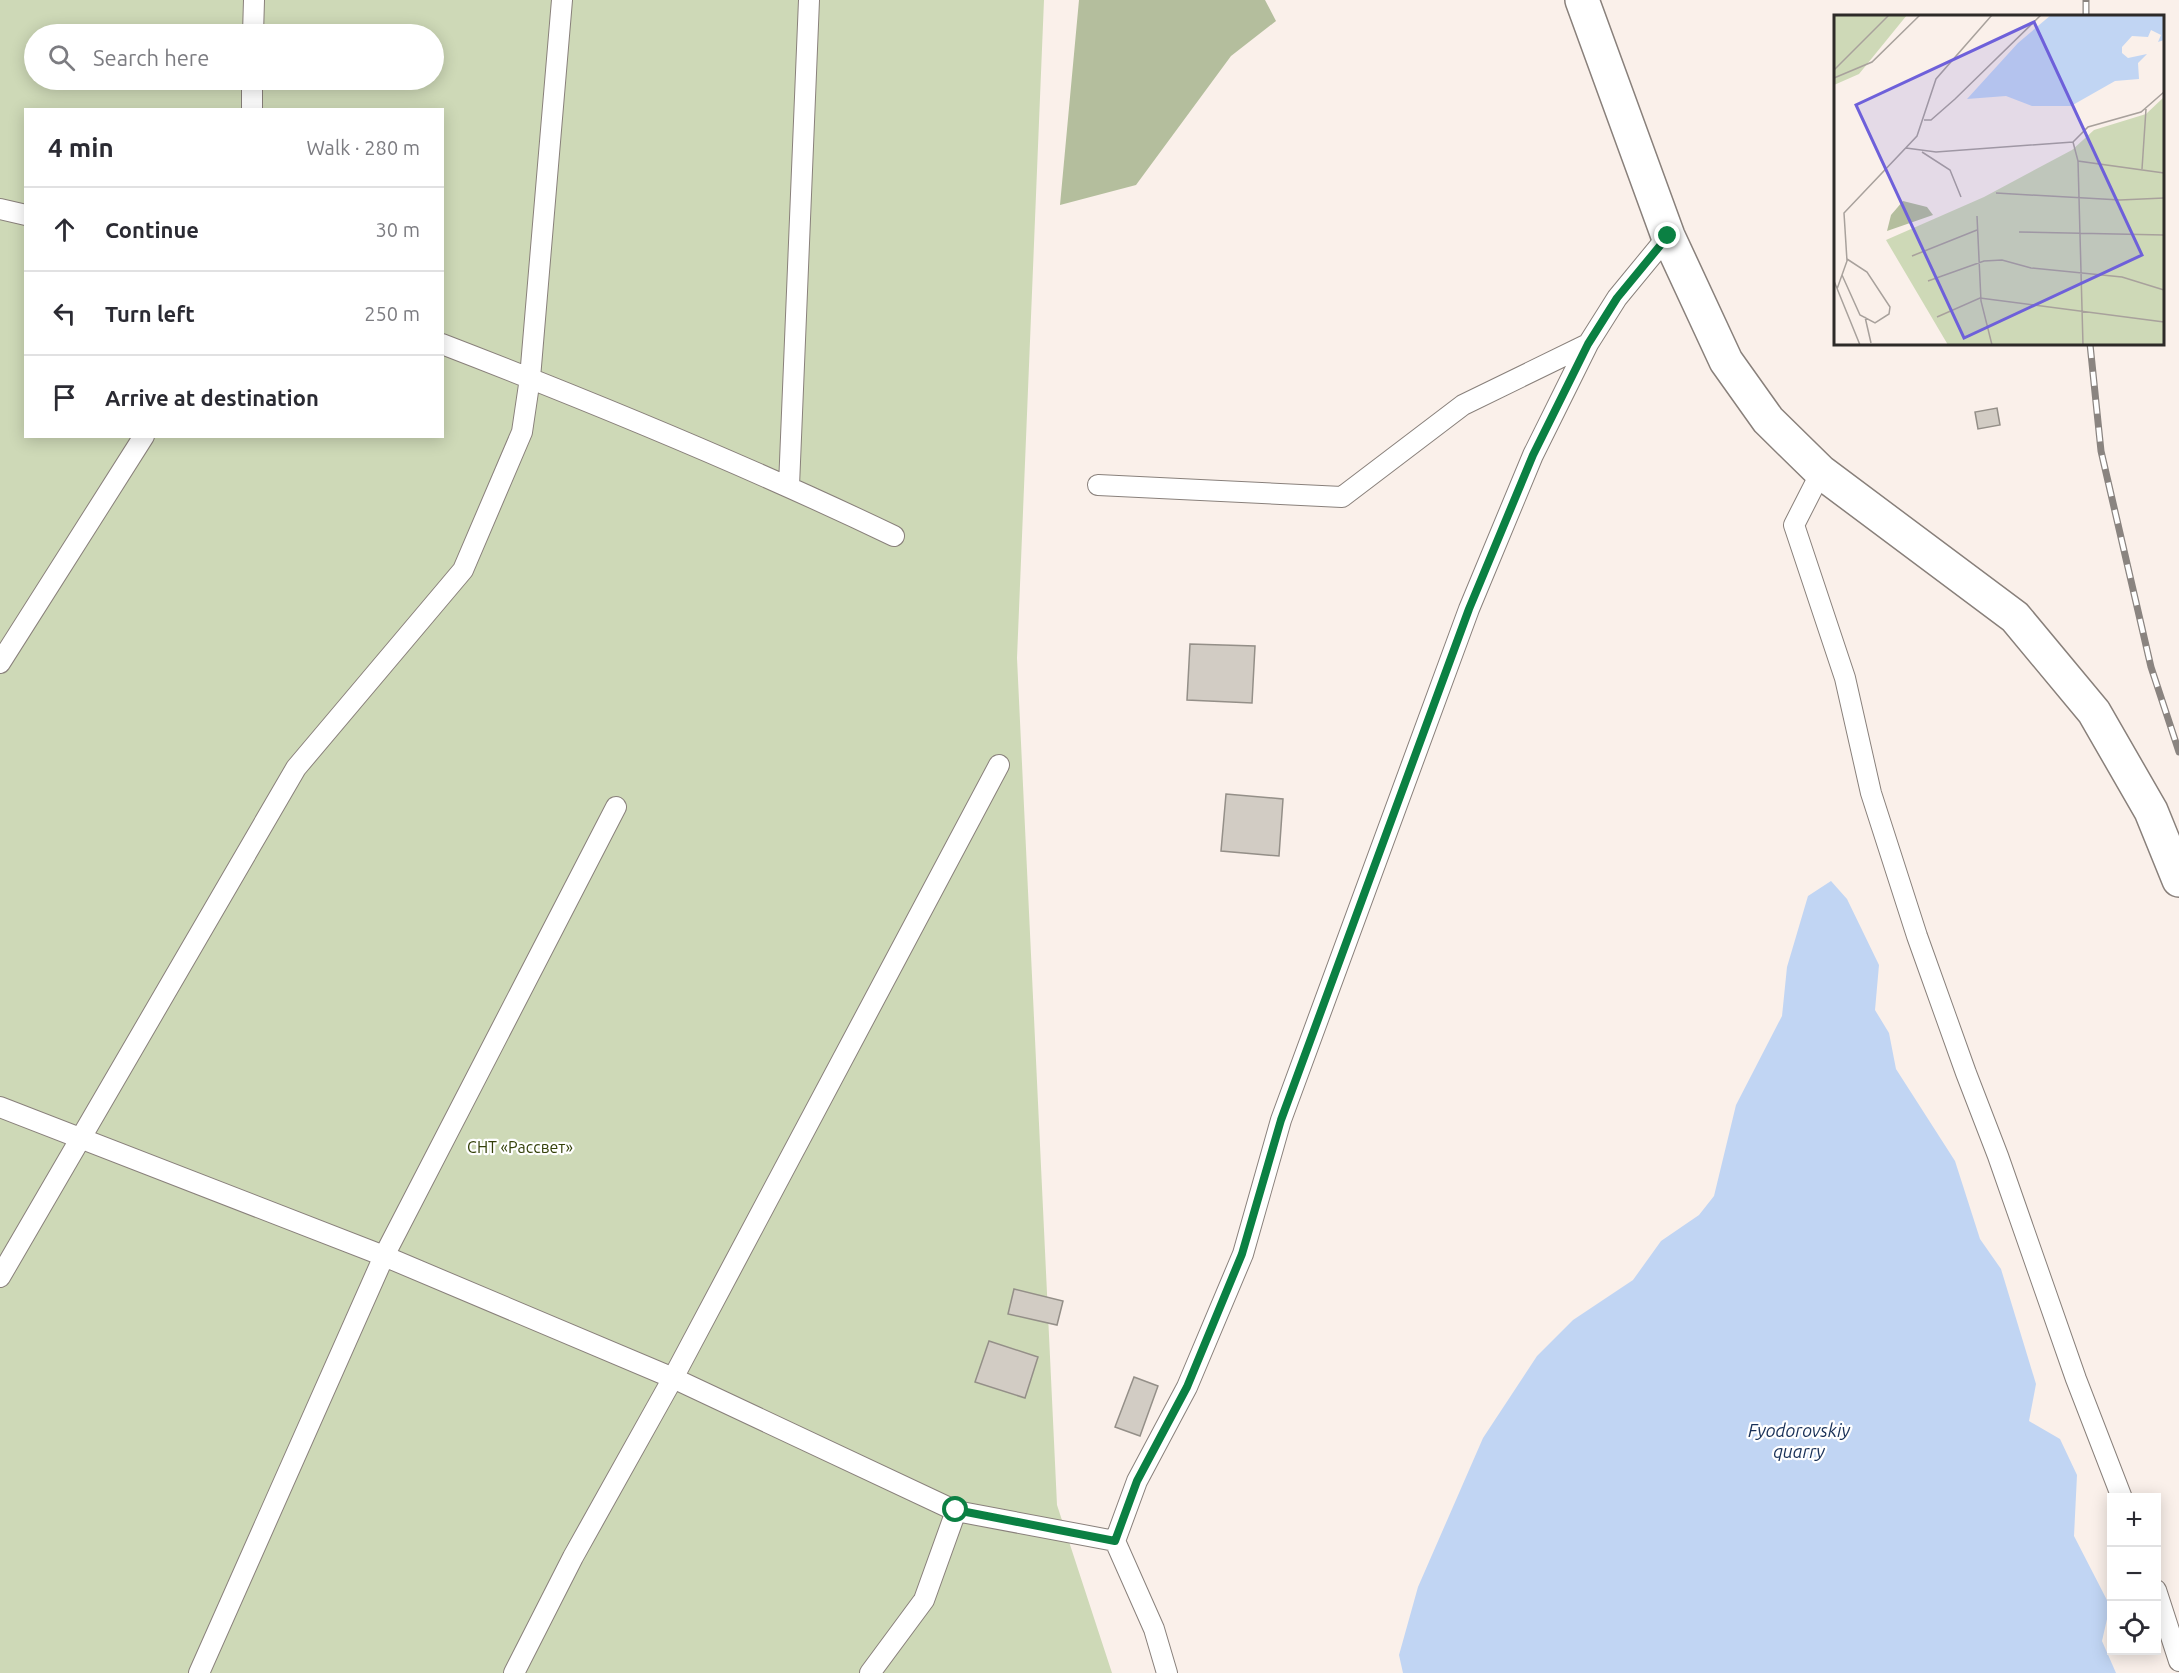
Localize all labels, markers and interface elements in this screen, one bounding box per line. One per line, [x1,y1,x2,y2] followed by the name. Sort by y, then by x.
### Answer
[1834,15,2164,345] inset map
[24,24,444,90] search box
[45,41,78,74] icon: search
[93,45,209,70] text: Search here
[48,133,114,162] text: 4 min
[307,136,420,159] text: Walk · 280 m
[48,213,81,246] icon: ahead
[105,217,199,242] text: Continue
[376,218,420,241] text: 30 m
[1654,222,1680,248] route end
[48,297,81,330] icon: left
[105,301,195,326] text: Turn left
[364,302,420,325] text: 250 m
[48,381,81,414] icon: arrive
[105,385,319,410] text: Arrive at destination
[467,1138,573,1156] park label: СНТ «Рассвет»
[1748,1420,1851,1461] water label: Fyodorovskiy quarry
[2107,1493,2161,1655] map controls
[2107,1493,2161,1547] button: +
[942,1496,968,1522] route start
[2107,1547,2161,1601] button: −
[2107,1601,2161,1655] button: locate

